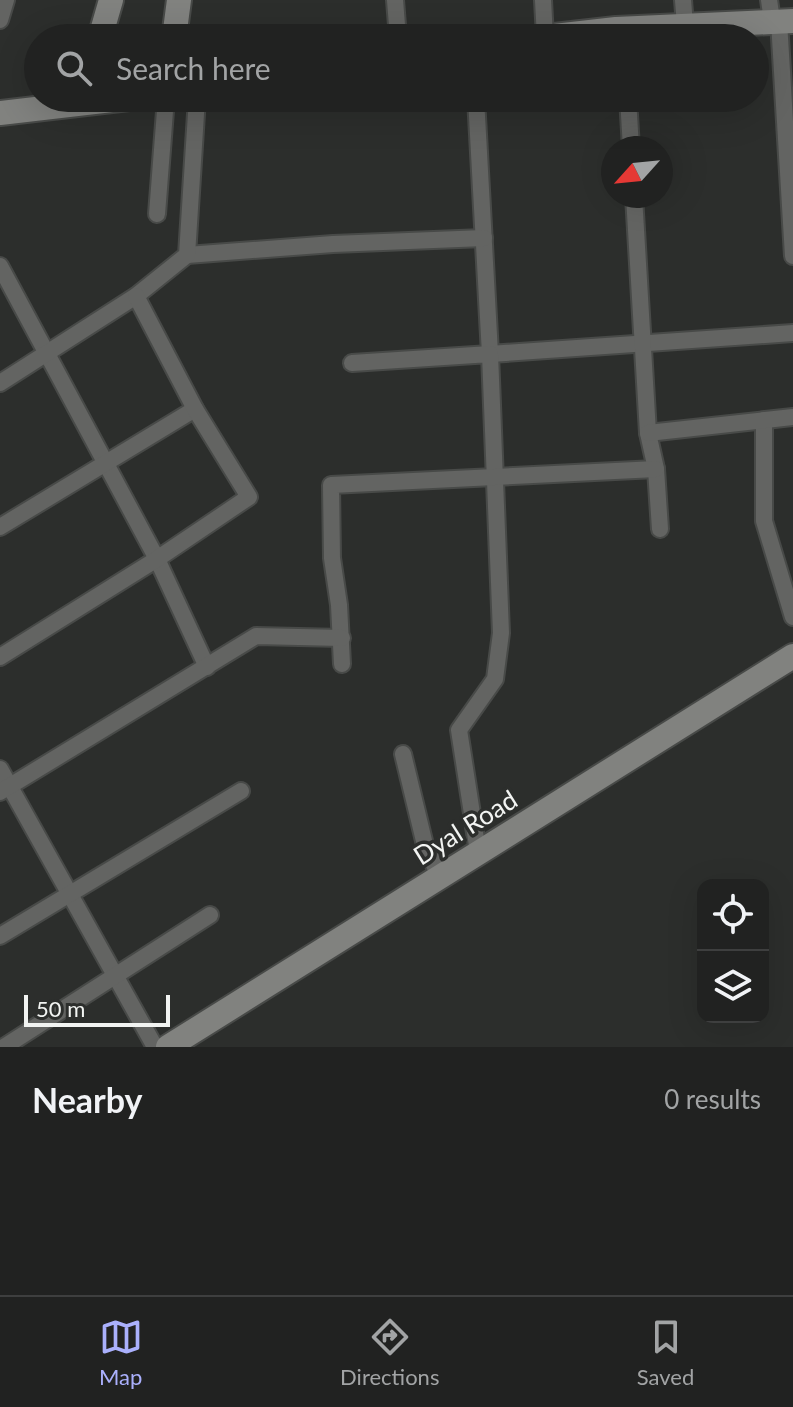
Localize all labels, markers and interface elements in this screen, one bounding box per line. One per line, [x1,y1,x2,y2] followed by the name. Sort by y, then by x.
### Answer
[24,24,769,112] search box
[52,46,96,90] icon: search
[116,50,271,86] text: Search here
[601,136,673,208] north arrow
[407,783,523,871] street label: Dyal Road
[697,879,769,1023] map controls
[697,879,769,951] button: locate
[697,951,769,1023] button: layers
[24,991,170,1027] scale bar
[36,995,85,1022] text: 50 m
[32,1079,143,1120] text: Nearby
[664,1083,761,1115] text: 0 results
[99,1315,143,1390] tab: Map
[340,1315,439,1390] tab: Directions
[637,1315,694,1390] tab: Saved

